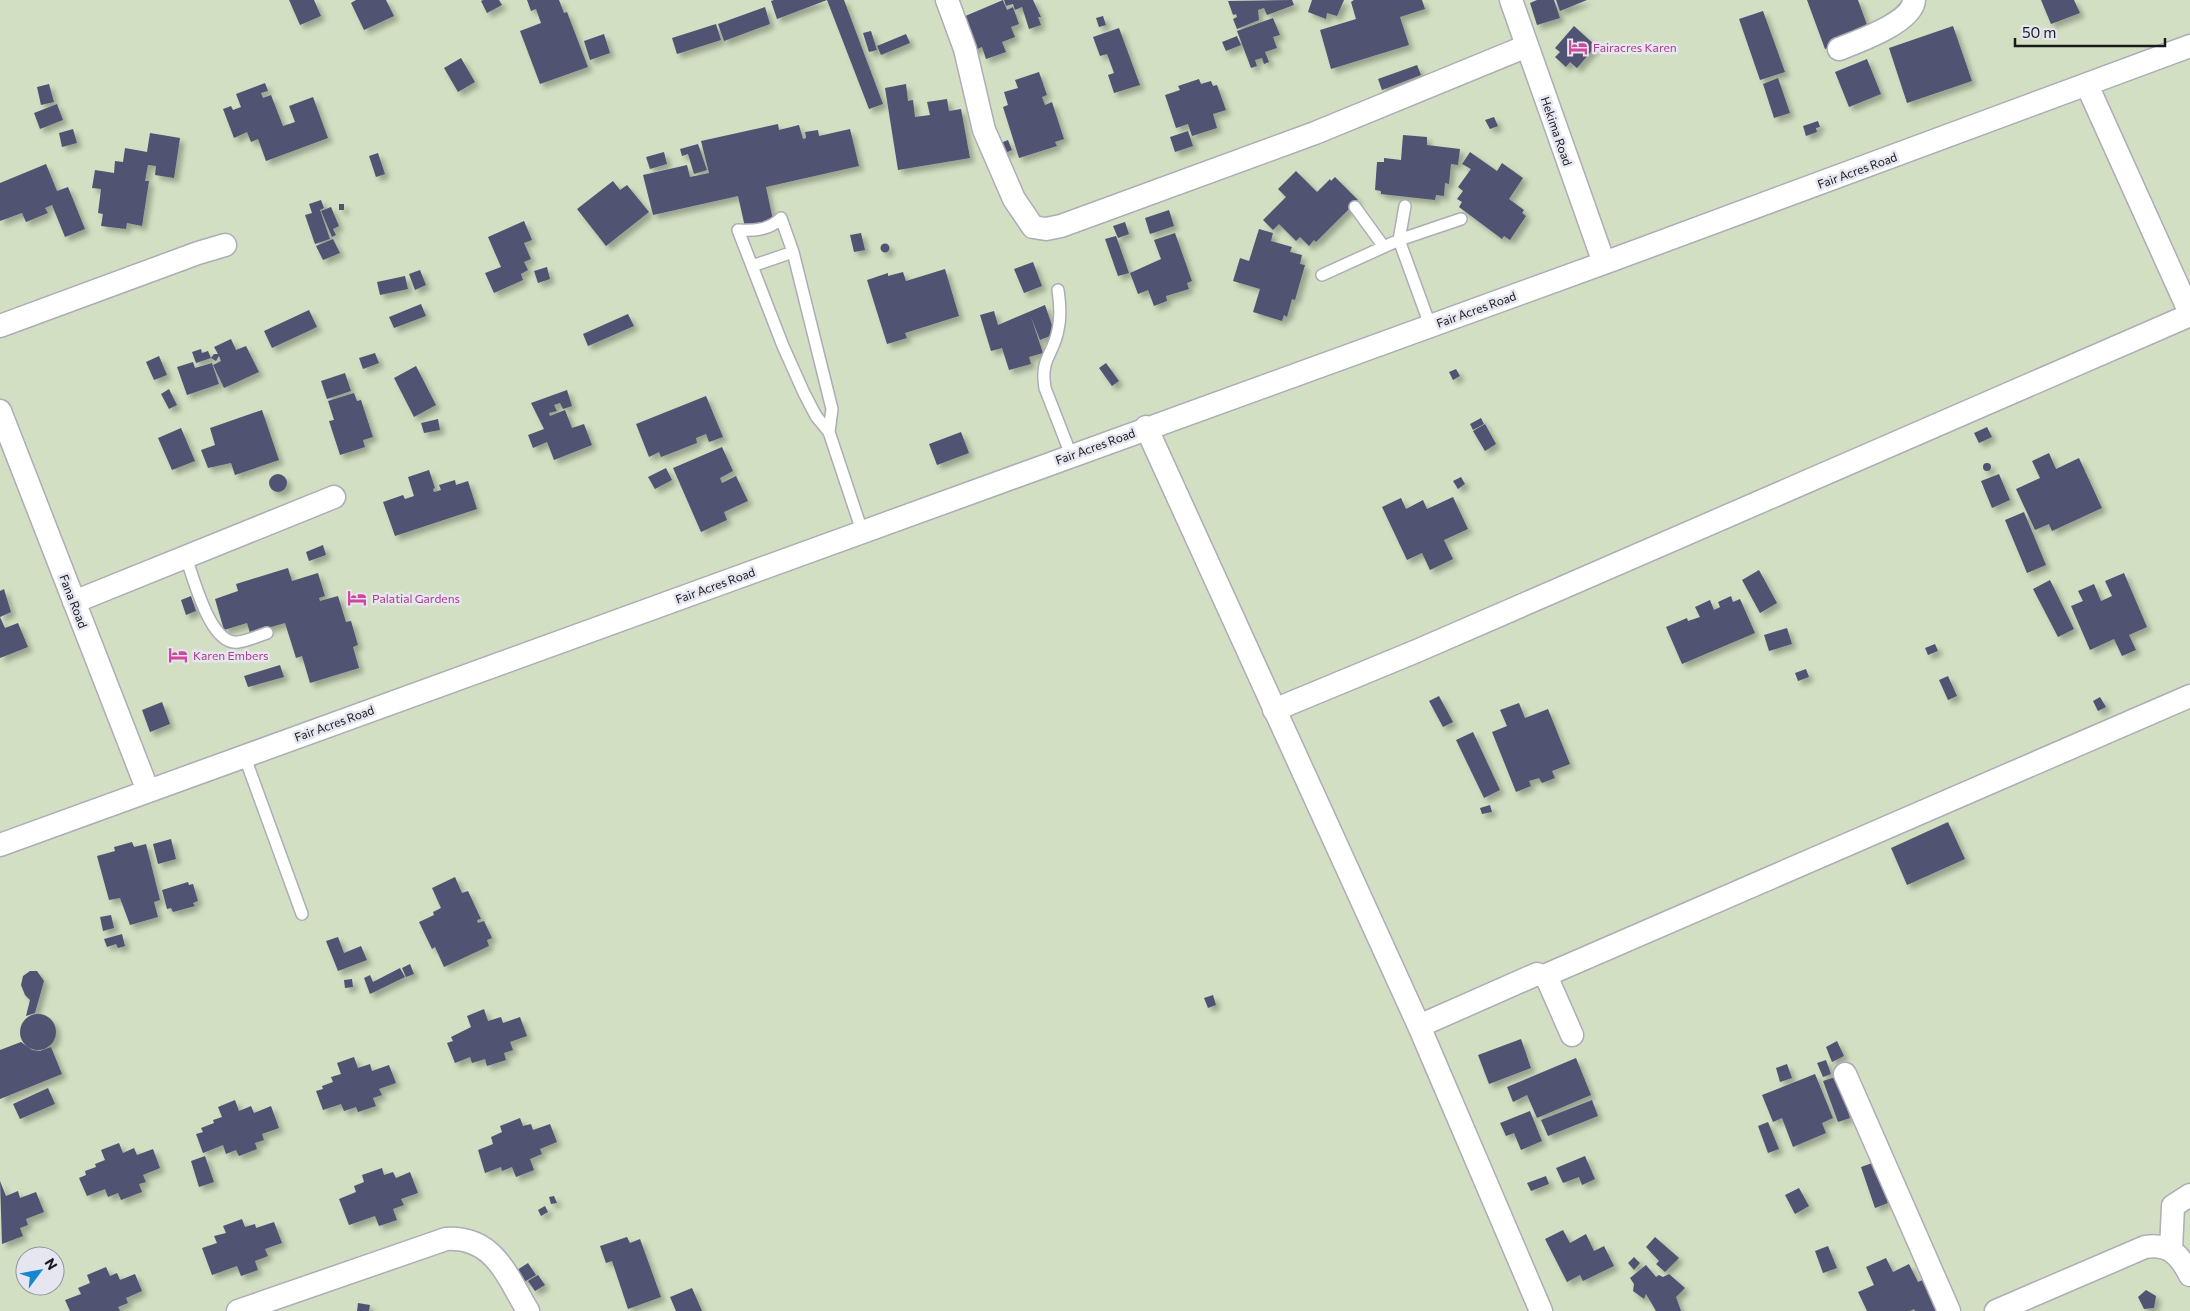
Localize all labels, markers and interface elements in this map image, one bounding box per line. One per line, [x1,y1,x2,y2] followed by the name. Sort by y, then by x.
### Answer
[2015,15,2165,47] scale bar
[2022,23,2056,41] text: 50 m
[1567,36,1589,58] hotel icon: Fairacres Karen
[1593,40,1677,54] place label: Fairacres Karen
[1539,95,1575,167] street label: Hekima Road
[1815,149,1899,191] street label: Fair Acres Road
[1434,288,1518,330] street label: Fair Acres Road
[1053,425,1137,467] street label: Fair Acres Road
[673,564,757,606] street label: Fair Acres Road
[57,572,91,630] street label: Fana Road
[346,587,368,609] hotel icon: Palatial Gardens
[372,591,460,605] place label: Palatial Gardens
[167,644,189,666] hotel icon: Karen Embers
[193,648,269,662] place label: Karen Embers
[292,702,376,744] street label: Fair Acres Road
[15,1246,65,1296] north arrow
[41,1255,61,1273] text: N

